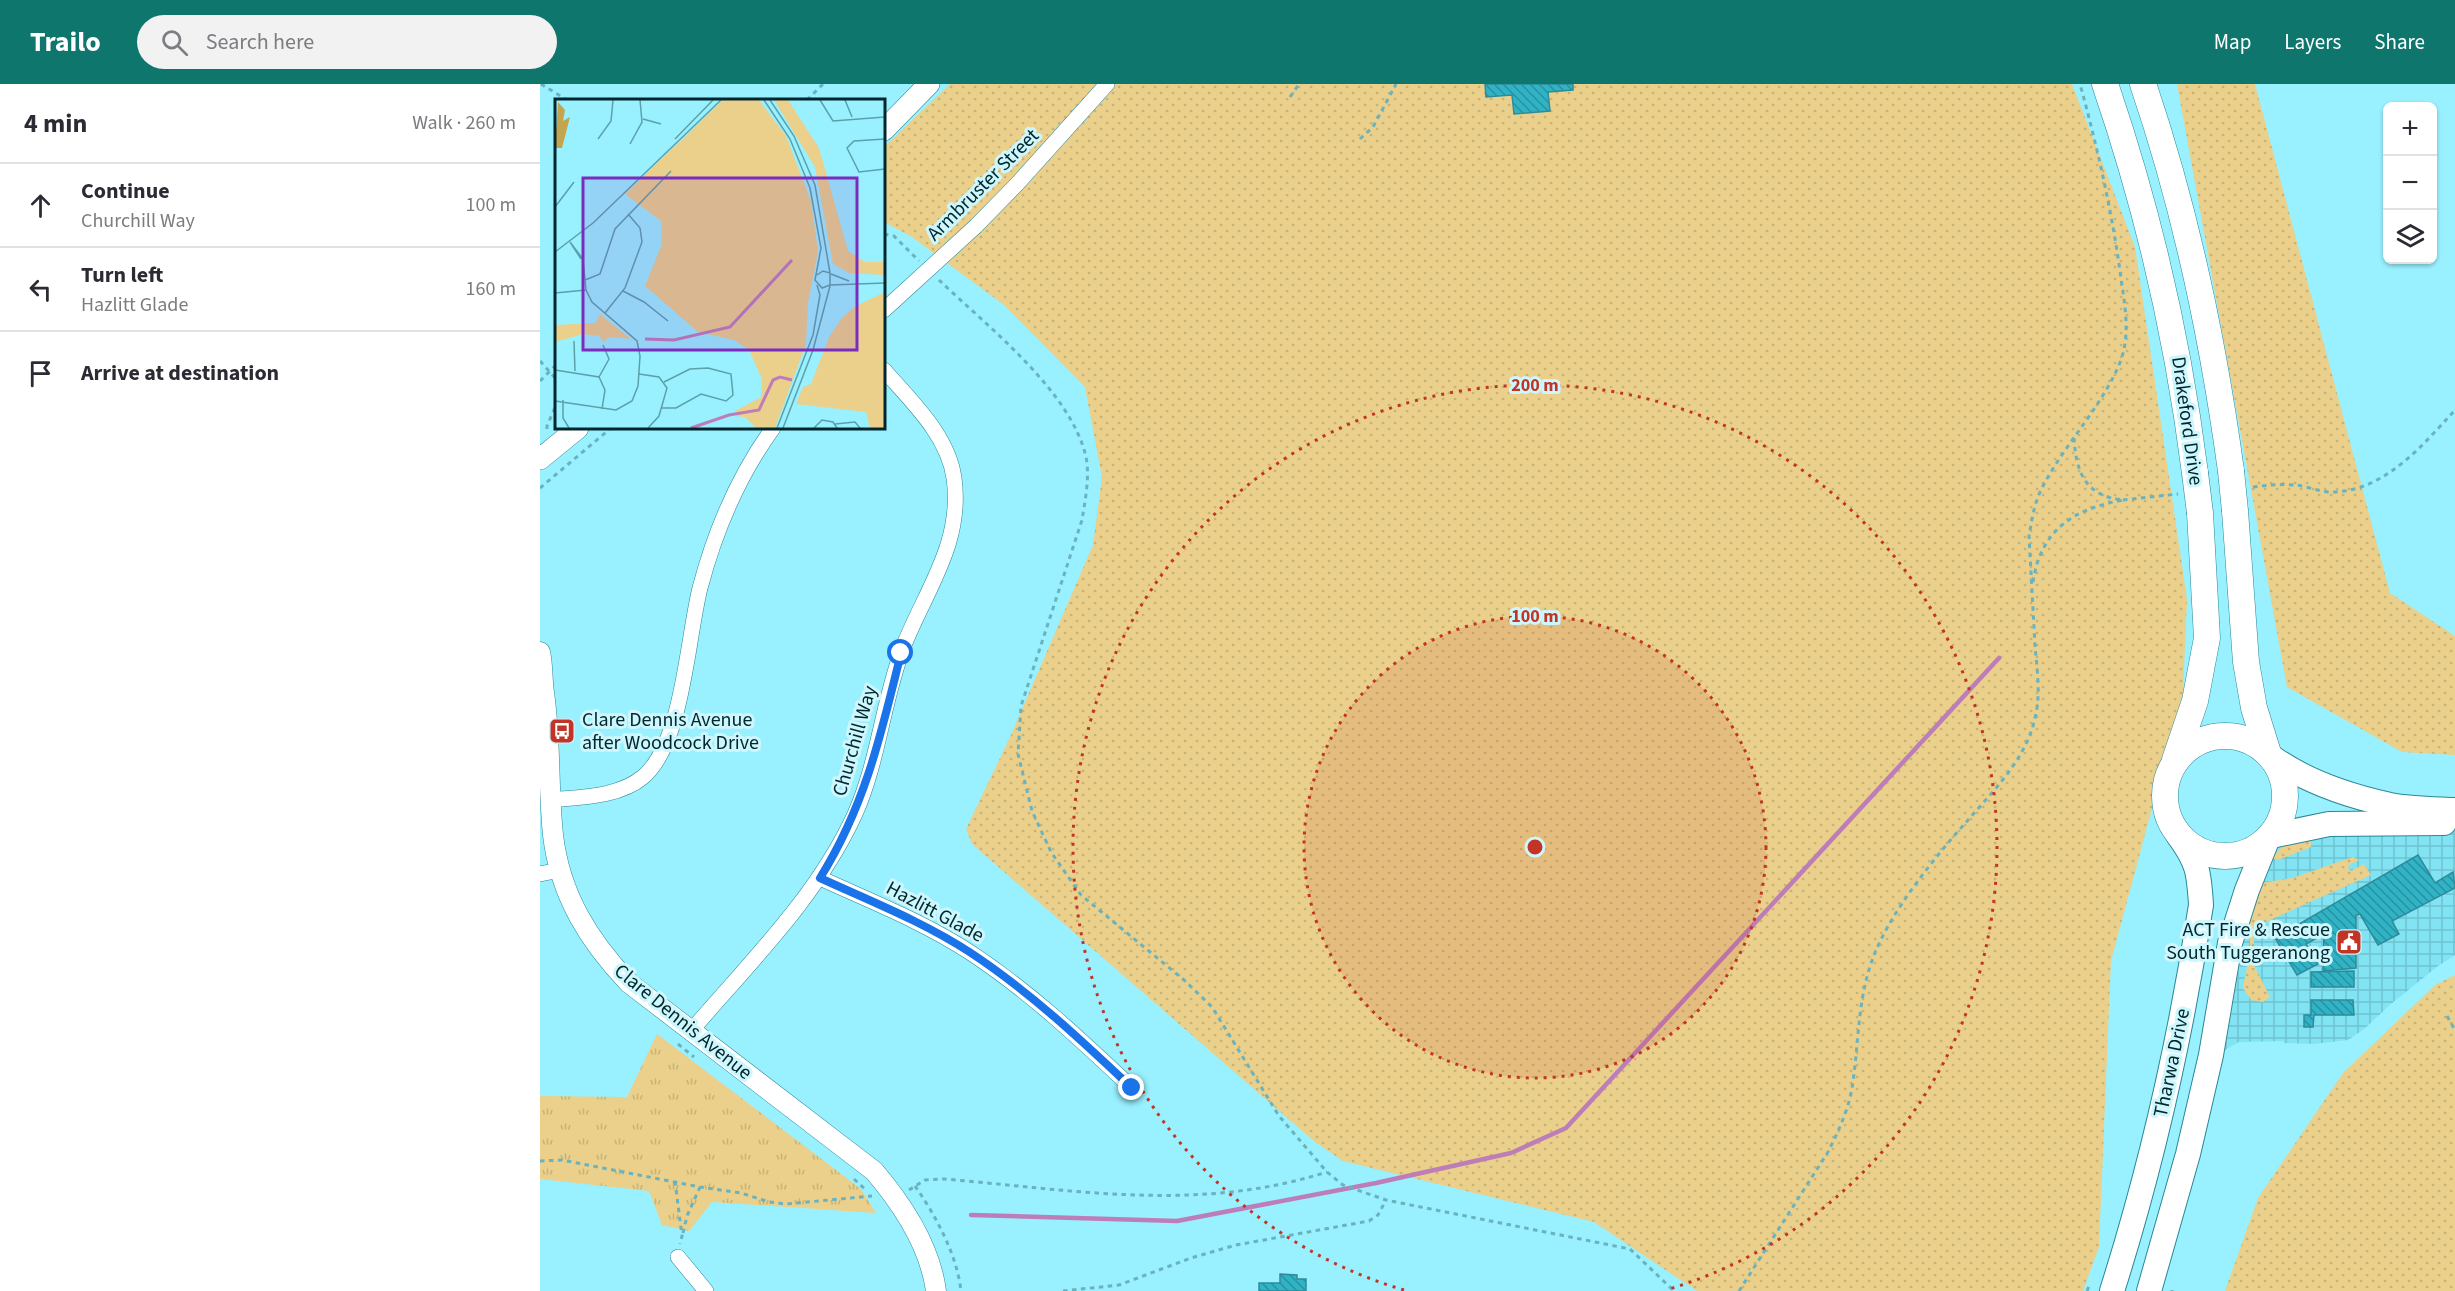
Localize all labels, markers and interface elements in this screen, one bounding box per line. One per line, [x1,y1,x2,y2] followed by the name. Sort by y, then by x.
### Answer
[137,15,557,69] search box
[30,22,101,62] text: Trailo
[158,26,191,59] icon: search
[206,26,314,58] text: Search here
[2214,27,2251,57] text: Map
[2284,27,2341,57] text: Layers
[2374,27,2425,57] text: Share
[555,99,885,429] inset map
[2383,102,2437,264] map controls
[2383,102,2437,156] button: +
[24,105,87,142] text: 4 min
[412,109,516,137] text: Walk · 260 m
[921,122,1046,247] street label: Armbruster Street
[2383,156,2437,210] button: −
[81,175,170,207] text: Continue
[24,189,57,222] icon: ahead
[466,191,516,219] text: 100 m
[81,207,195,235] text: Churchill Way
[2383,210,2437,264] button: layers
[81,259,163,291] text: Turn left
[24,273,57,306] icon: left
[466,275,516,303] text: 160 m
[81,291,188,319] text: Hazlitt Glade
[2164,355,2210,487] street label: Drakeford Drive
[24,357,57,390] icon: arrive
[81,357,279,389] text: Arrive at destination
[1511,373,1559,398] text: 200 m
[1511,604,1559,629] text: 100 m
[887,639,913,665] route start
[826,682,884,800] street label: Churchill Way
[582,706,759,757] place label: Clare Dennis Avenue after Woodcock Drive
[547,716,577,746] bus stop icon: Clare Dennis Avenue after Woodcock Drive
[1525,837,1545,857] centre of rings
[881,874,989,950] street label: Hazlitt Glade
[2166,916,2330,967] place label: ACT Fire & Rescue South Tuggeranong
[2334,927,2364,957] public building icon: ACT Fire & Rescue South Tuggeranong
[608,958,758,1087] street label: Clare Dennis Avenue
[2147,1006,2197,1120] street label: Tharwa Drive
[1118,1074,1144,1100] route end

